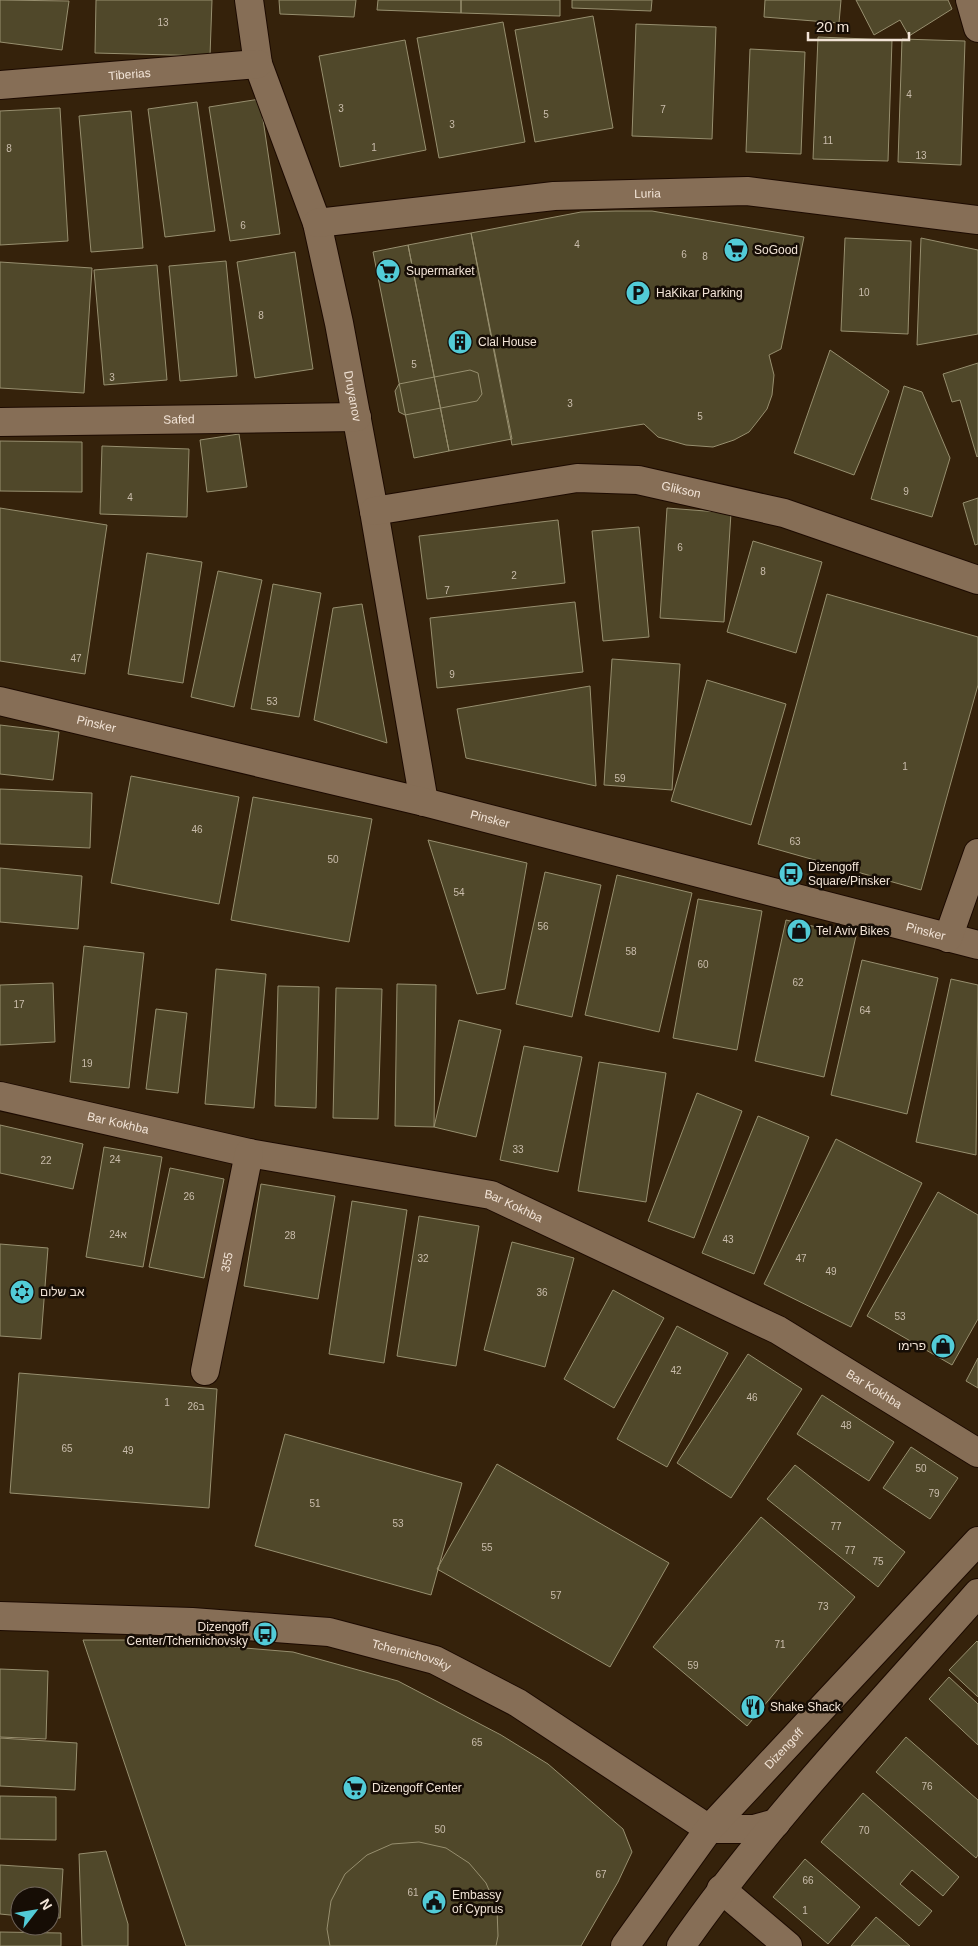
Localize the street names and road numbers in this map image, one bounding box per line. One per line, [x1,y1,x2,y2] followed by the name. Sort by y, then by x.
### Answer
[108,66,151,83] street label: Tiberias
[634,186,661,201] street label: Luria
[341,370,364,423] street label: Druyanov
[163,412,195,427] street label: Safed
[660,479,702,501] street label: Glikson
[75,712,117,735] street label: Pinsker
[469,807,511,831] street label: Pinsker
[905,920,947,943] street label: Pinsker
[86,1109,150,1137] street label: Bar Kokhba
[483,1187,545,1225] street label: Bar Kokhba
[218,1251,236,1273] street label: 355
[844,1367,905,1412] street label: Bar Kokhba
[370,1637,453,1674] street label: Tchernichovsky
[762,1725,807,1772] street label: Dizengoff

